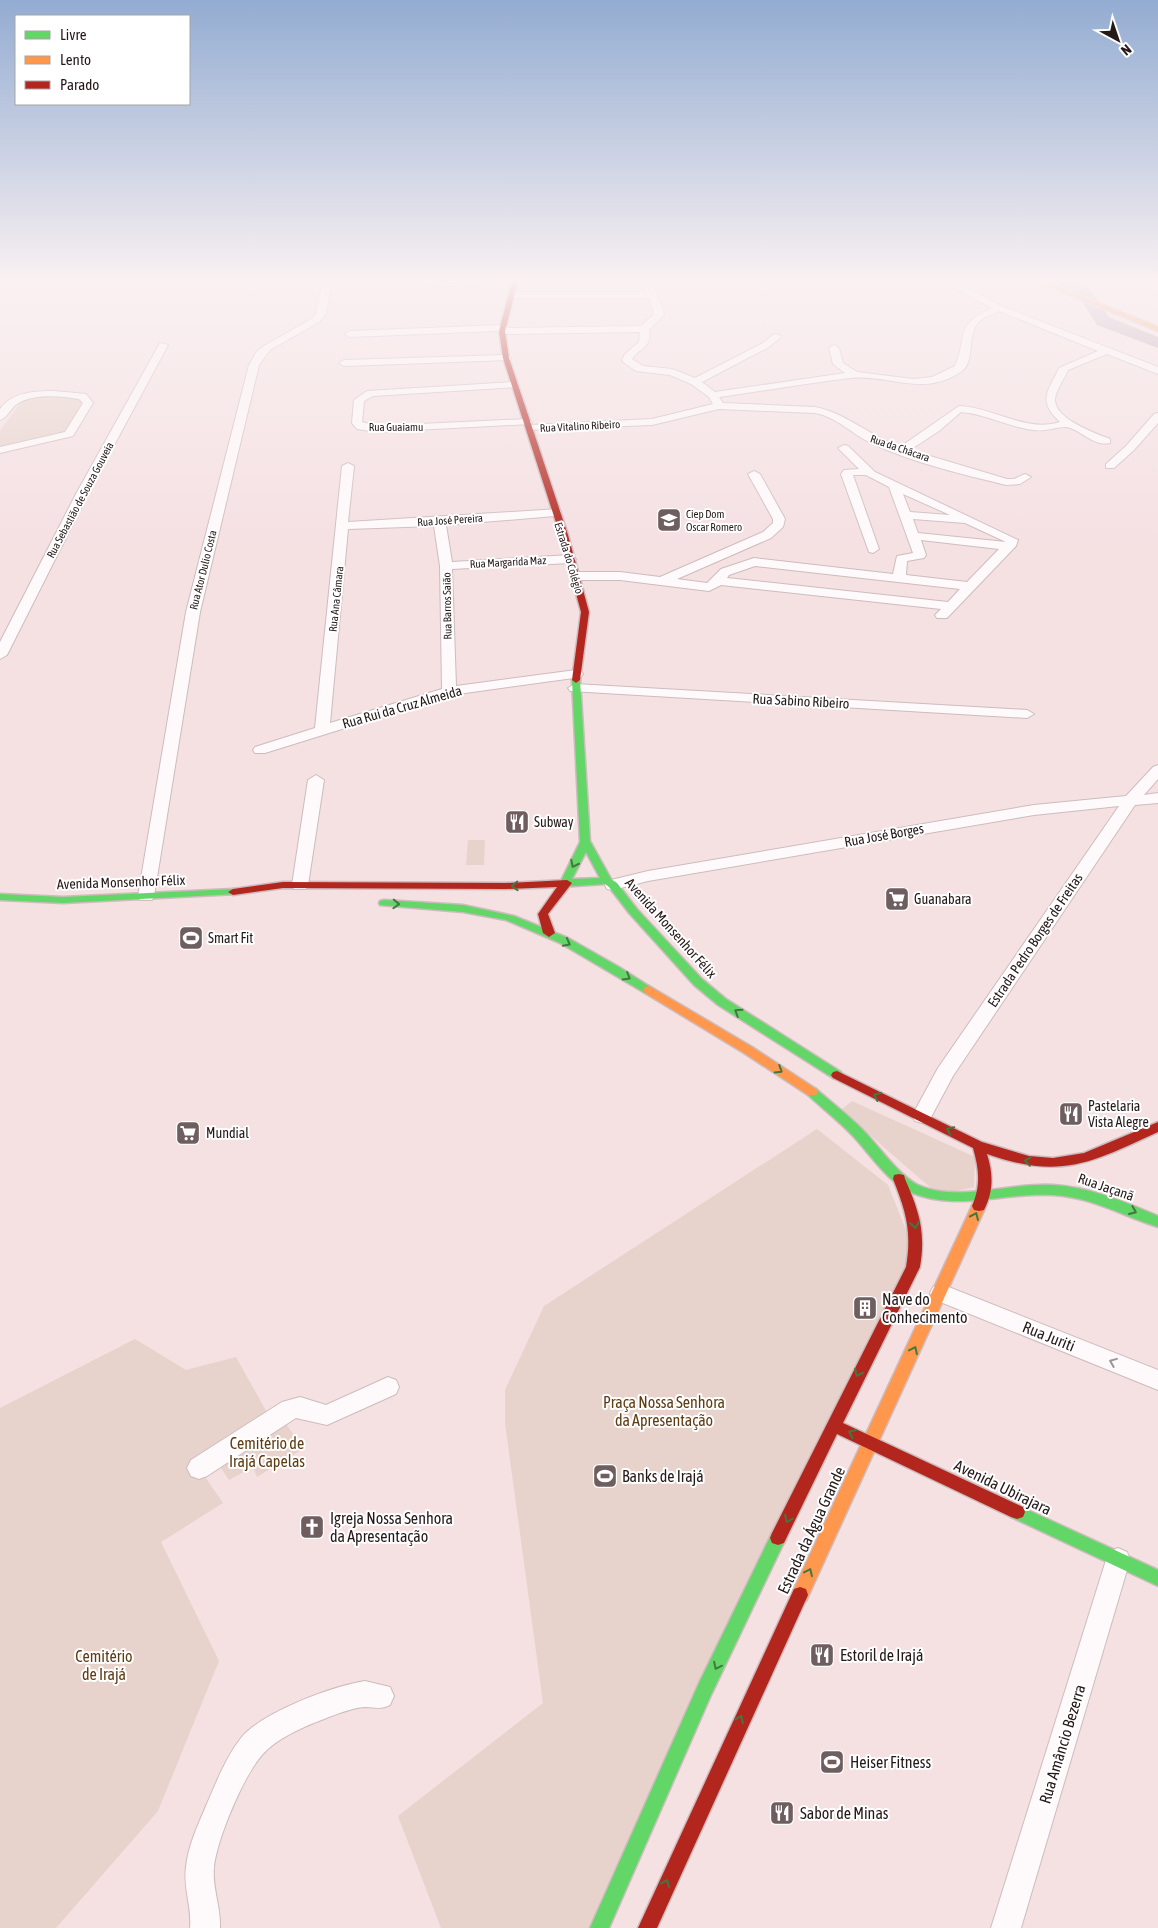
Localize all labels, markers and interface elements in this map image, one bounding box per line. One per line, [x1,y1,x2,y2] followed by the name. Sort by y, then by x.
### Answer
[15,15,190,105] legend
[1093,15,1143,65] north arrow
[60,26,87,43] text: Livre
[1118,41,1135,59] text: N
[60,51,91,68] text: Lento
[60,76,99,93] text: Parado
[540,418,620,434] street label: Rua Vitalino Ribeiro
[369,421,423,433] street label: Rua Guaiamu
[869,432,931,464] street label: Rua da Chãcara
[44,440,116,560] street label: Rua Sebastião de Souza Gouveia
[656,507,682,533] school or university icon: Ciep Dom Oscar Romero
[686,508,742,533] place label: Ciep Dom Oscar Romero
[417,512,483,528] street label: Rua José Pereira
[552,521,586,595] street label: Estrada do Colégio
[187,529,219,611] street label: Rua Ator Dulio Costa
[469,554,547,570] street label: Rua Margarida Maz
[327,566,345,632] street label: Rua Ana Câmara
[440,572,454,640] street label: Rua Barros Saião
[340,682,464,732] street label: Rua Rui da Cruz Almeida
[752,690,850,712] street label: Rua Sabino Ribeiro
[504,809,530,835] restaurant icon: Subway
[534,814,574,830] place label: Subway
[843,820,925,850] street label: Rua José Borges
[570,858,580,867] one-way arrow
[984,870,1086,1010] street label: Estrada Pedro Borges de Freitas
[57,872,186,892] street label: Avenida Monsenhor Félix
[622,875,720,981] street label: Avenida Monsenhor Félix
[511,881,518,891] one-way arrow
[884,886,910,912] supermarket icon: Guanabara
[914,891,972,907] place label: Guanabara
[392,898,400,909] one-way arrow
[178,925,204,951] sports icon: Smart Fit
[208,930,253,946] place label: Smart Fit
[562,936,571,946] one-way arrow
[621,971,630,981] one-way arrow
[734,1009,743,1019] one-way arrow
[773,1063,782,1073] one-way arrow
[873,1092,882,1103] one-way arrow
[1088,1098,1149,1130] place label: Pastelaria Vista Alegre
[1058,1101,1084,1127] restaurant icon: Pastelaria Vista Alegre
[175,1120,201,1146] supermarket icon: Mundial
[206,1125,249,1141] place label: Mundial
[946,1126,955,1136] one-way arrow
[1024,1156,1033,1166] one-way arrow
[1076,1170,1136,1204] street label: Rua Jaçanã
[1128,1205,1137,1216] one-way arrow
[968,1212,979,1221] one-way arrow
[909,1221,920,1229] one-way arrow
[882,1290,968,1326] place label: Nave do Conhecimento
[852,1295,878,1321] building icon: Nave do Conhecimento
[1020,1317,1078,1355] street label: Rua Juriti
[908,1346,919,1355] one-way arrow
[1109,1357,1118,1368] one-way arrow
[854,1368,864,1377] one-way arrow
[603,1393,725,1430] park label: Praça Nossa Senhora da Apresentação
[848,1429,857,1440] one-way arrow
[229,1434,305,1471] park label: Cemitério de Irajá Capelas
[951,1456,1054,1519] street label: Avenida Ubirajara
[592,1463,618,1489] sports icon: Banks de Irajá
[774,1463,849,1597] street label: Estrada da Água Grande
[622,1467,704,1486] place label: Banks de Irajá
[330,1509,453,1546] place label: Igreja Nossa Senhora da Apresentação
[299,1514,325,1540] church icon: Igreja Nossa Senhora da Apresentação
[783,1514,794,1523] one-way arrow
[803,1568,814,1577] one-way arrow
[809,1642,835,1668] restaurant icon: Estoril de Irajá
[840,1646,923,1665] place label: Estoril de Irajá
[75,1647,133,1684] park label: Cemitério de Irajá
[713,1660,723,1669] one-way arrow
[1035,1682,1089,1806] street label: Rua Amâncio Bezerra
[734,1715,745,1724] one-way arrow
[819,1749,845,1775] sports icon: Heiser Fitness
[850,1753,931,1771] place label: Heiser Fitness
[769,1800,795,1826] restaurant icon: Sabor de Minas
[800,1804,889,1822] place label: Sabor de Minas
[660,1879,671,1888] one-way arrow

